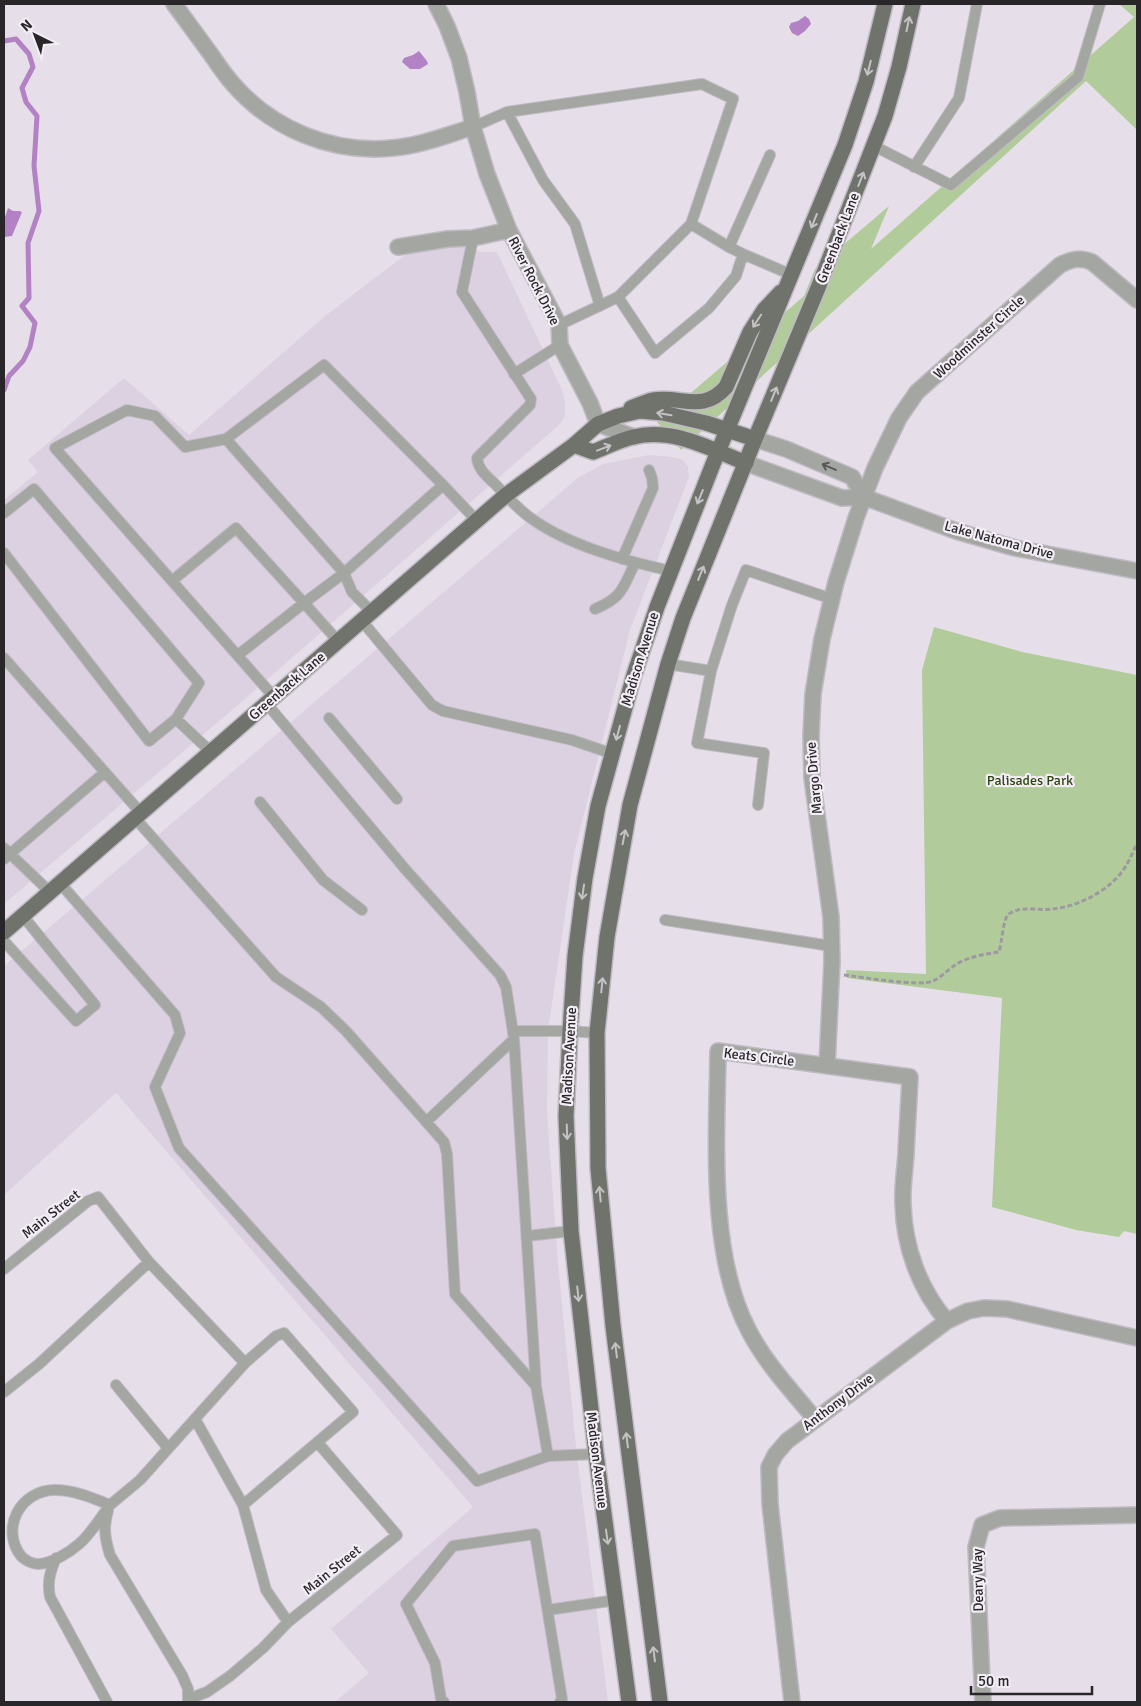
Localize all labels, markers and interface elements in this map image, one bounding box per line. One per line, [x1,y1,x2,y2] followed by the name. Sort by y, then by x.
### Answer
[10,10,60,60] north arrow
[17,16,36,35] text: N
[904,16,914,32] one-way arrow
[864,60,874,76] one-way arrow
[857,172,866,187] one-way arrow
[813,190,863,286] street label: Greenback Lane
[809,213,818,228] one-way arrow
[504,234,564,328] street label: River Rock Drive
[930,292,1028,382] street label: Woodminster Circle
[752,313,762,327] one-way arrow
[769,387,779,402] one-way arrow
[657,409,673,419] one-way arrow
[596,443,611,452] one-way arrow
[822,462,837,472] one-way arrow
[695,489,704,504] one-way arrow
[943,517,1055,563] street label: Lake Natoma Drive
[697,566,707,581] one-way arrow
[618,610,662,708] street label: Madison Avenue
[245,648,329,724] street label: Greenback Lane
[613,725,623,741] one-way arrow
[802,741,826,815] street label: Margo Drive
[987,772,1073,789] park label: Palisades Park
[619,829,629,845] one-way arrow
[578,883,588,899] one-way arrow
[597,977,607,993] one-way arrow
[558,1007,580,1105] street label: Madison Avenue
[723,1044,795,1070] street label: Keats Circle
[562,1124,572,1140] one-way arrow
[18,1186,84,1242] street label: Main Street
[596,1186,605,1202] one-way arrow
[573,1286,583,1302] one-way arrow
[611,1343,621,1359] one-way arrow
[799,1370,877,1434] street label: Anthony Drive
[583,1411,611,1509] street label: Madison Avenue
[622,1432,632,1448] one-way arrow
[603,1528,613,1544] one-way arrow
[300,1541,364,1598] street label: Main Street
[969,1548,987,1612] street label: Deary Way
[649,1646,659,1662] one-way arrow
[971,1664,1092,1696] scale bar
[978,1672,1009,1690] text: 50 m

